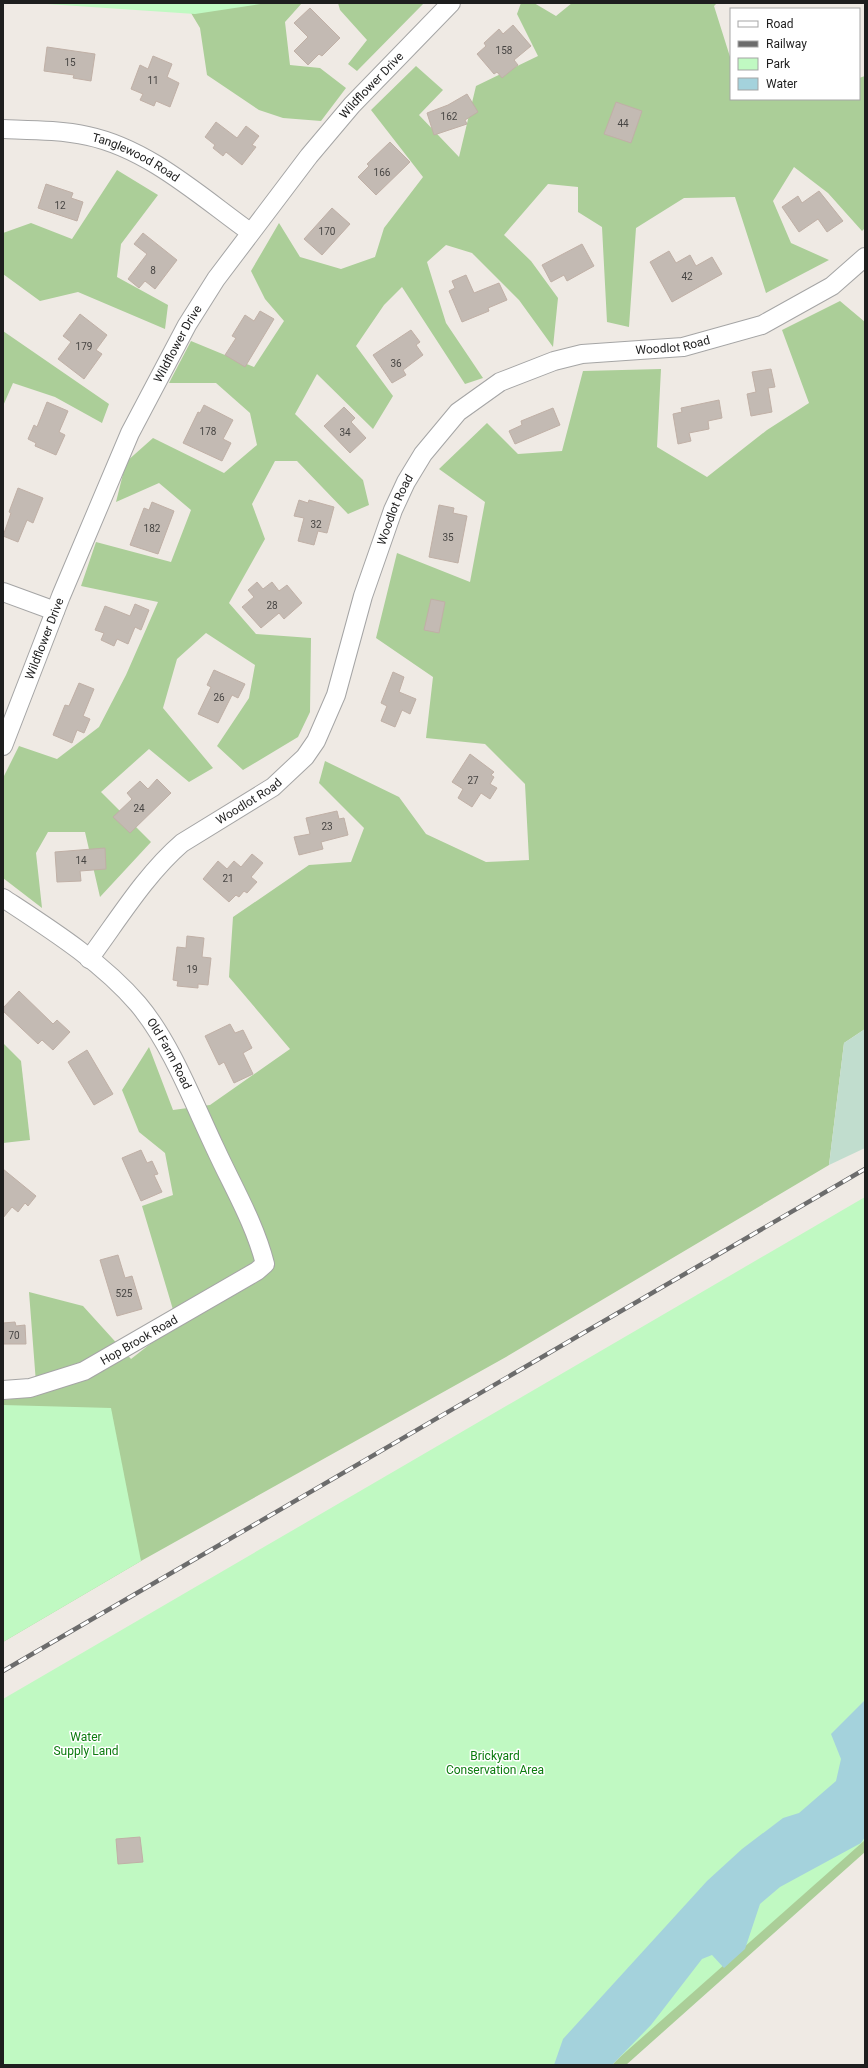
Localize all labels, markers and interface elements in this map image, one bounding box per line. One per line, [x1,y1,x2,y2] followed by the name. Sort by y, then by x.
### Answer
[730,8,860,100] legend
[766,17,794,31] text: Road
[766,37,807,51] text: Railway
[496,45,513,56] house number: 158
[337,49,406,121] street label: Wildflower Drive
[64,57,76,68] house number: 15
[766,57,791,71] text: Park
[147,75,159,86] house number: 11
[766,77,797,91] text: Water
[441,111,458,122] house number: 162
[617,118,629,129] house number: 44
[91,130,182,185] street label: Tanglewood Road
[374,167,391,178] house number: 166
[54,200,66,211] house number: 12
[319,226,336,237] house number: 170
[150,265,156,276] house number: 8
[681,271,693,282] house number: 42
[151,302,205,385] street label: Wildflower Drive
[635,333,711,357] street label: Woodlot Road
[76,341,92,352] house number: 179
[390,358,402,369] house number: 36
[200,426,217,437] house number: 178
[339,427,351,438] house number: 34
[374,472,416,547] street label: Woodlot Road
[310,519,322,530] house number: 32
[144,523,161,534] house number: 182
[442,532,454,543] house number: 35
[22,596,67,682] street label: Wildflower Drive
[266,600,278,611] house number: 28
[213,692,225,703] house number: 26
[214,775,285,827] street label: Woodlot Road
[467,775,479,786] house number: 27
[133,803,145,814] house number: 24
[321,821,333,832] house number: 23
[75,855,87,866] house number: 14
[222,873,234,884] house number: 21
[186,964,198,975] house number: 19
[144,1015,194,1092] street label: Old Farm Road
[116,1288,133,1299] house number: 525
[98,1312,180,1368] street label: Hop Brook Road
[8,1330,20,1341] house number: 70
[53,1730,119,1758] park label: Water Supply Land
[446,1749,544,1777] park label: Brickyard Conservation Area

